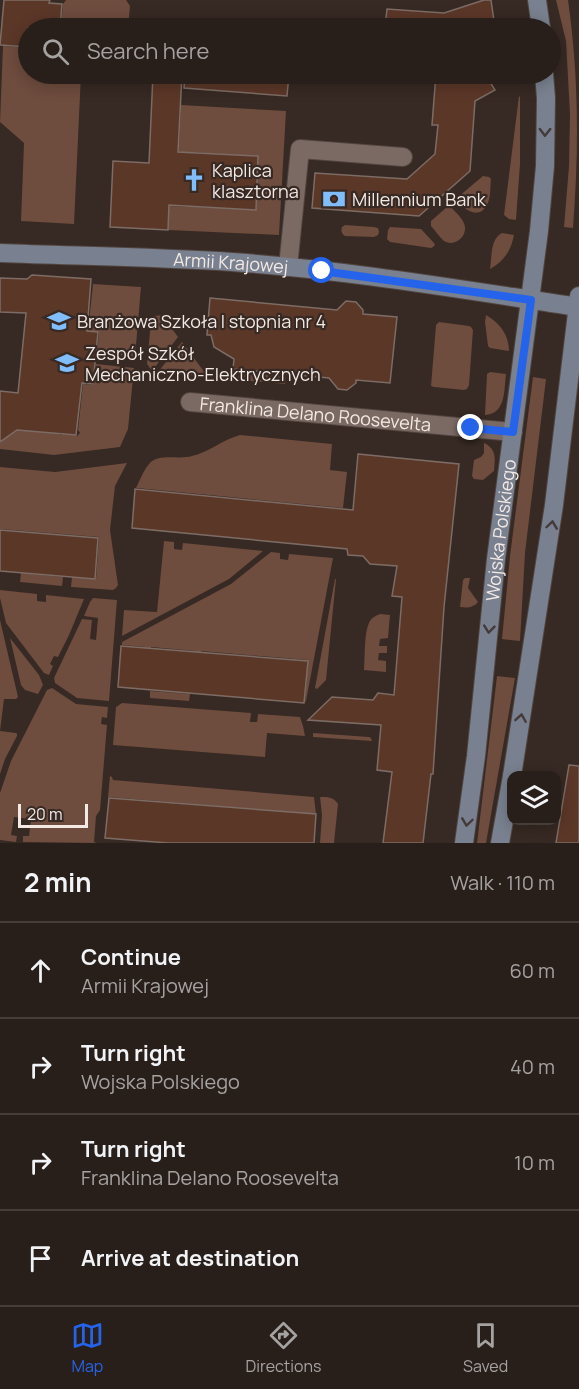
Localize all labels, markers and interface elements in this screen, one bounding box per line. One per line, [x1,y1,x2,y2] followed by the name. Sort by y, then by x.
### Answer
[18,18,561,84] search box
[39,35,72,68] icon: search
[87,36,209,66] text: Search here
[539,127,551,136] one-way arrow
[212,158,299,203] place label: Kaplica klasztorna
[181,167,207,193] church icon: Kaplica klasztorna
[321,186,347,212] bank icon: Millennium Bank
[352,187,487,211] place label: Millennium Bank
[173,247,289,279] street label: Armii Krajowej
[308,257,334,283] route start
[46,308,72,334] school or university icon: Branżowa Szkoła I stopnia nr 4
[77,309,326,333] place label: Branżowa Szkoła I stopnia nr 4
[85,341,321,386] place label: Zespół Szkół Mechaniczno-Elektrycznych
[54,350,80,376] school or university icon: Zespół Szkół Mechaniczno-Elektrycznych
[199,391,432,436] street label: Franklina Delano Roosevelta
[457,414,483,440] route end
[480,458,521,602] street label: Wojska Polskiego
[545,521,557,530] one-way arrow
[483,624,496,633] one-way arrow
[514,713,527,723] one-way arrow
[507,771,561,825] map controls
[507,771,561,825] button: layers
[18,801,88,828] scale bar
[27,803,63,825] text: 20 m
[461,818,473,827] one-way arrow
[24,864,92,900] text: 2 min
[450,869,555,896] text: Walk · 110 m
[81,942,181,972] text: Continue
[24,954,57,987] icon: ahead
[509,957,555,984] text: 60 m
[81,972,209,999] text: Armii Krajowej
[81,1038,186,1068] text: Turn right
[24,1050,57,1083] icon: right
[510,1053,555,1080] text: 40 m
[81,1068,240,1095] text: Wojska Polskiego
[81,1134,186,1164] text: Turn right
[24,1146,57,1179] icon: right
[514,1149,555,1176] text: 10 m
[81,1164,339,1191] text: Franklina Delano Roosevelta
[24,1242,57,1275] icon: arrive
[81,1243,299,1273] text: Arrive at destination
[71,1319,104,1377] tab: Map
[246,1319,321,1377] tab: Directions
[463,1319,508,1377] tab: Saved

